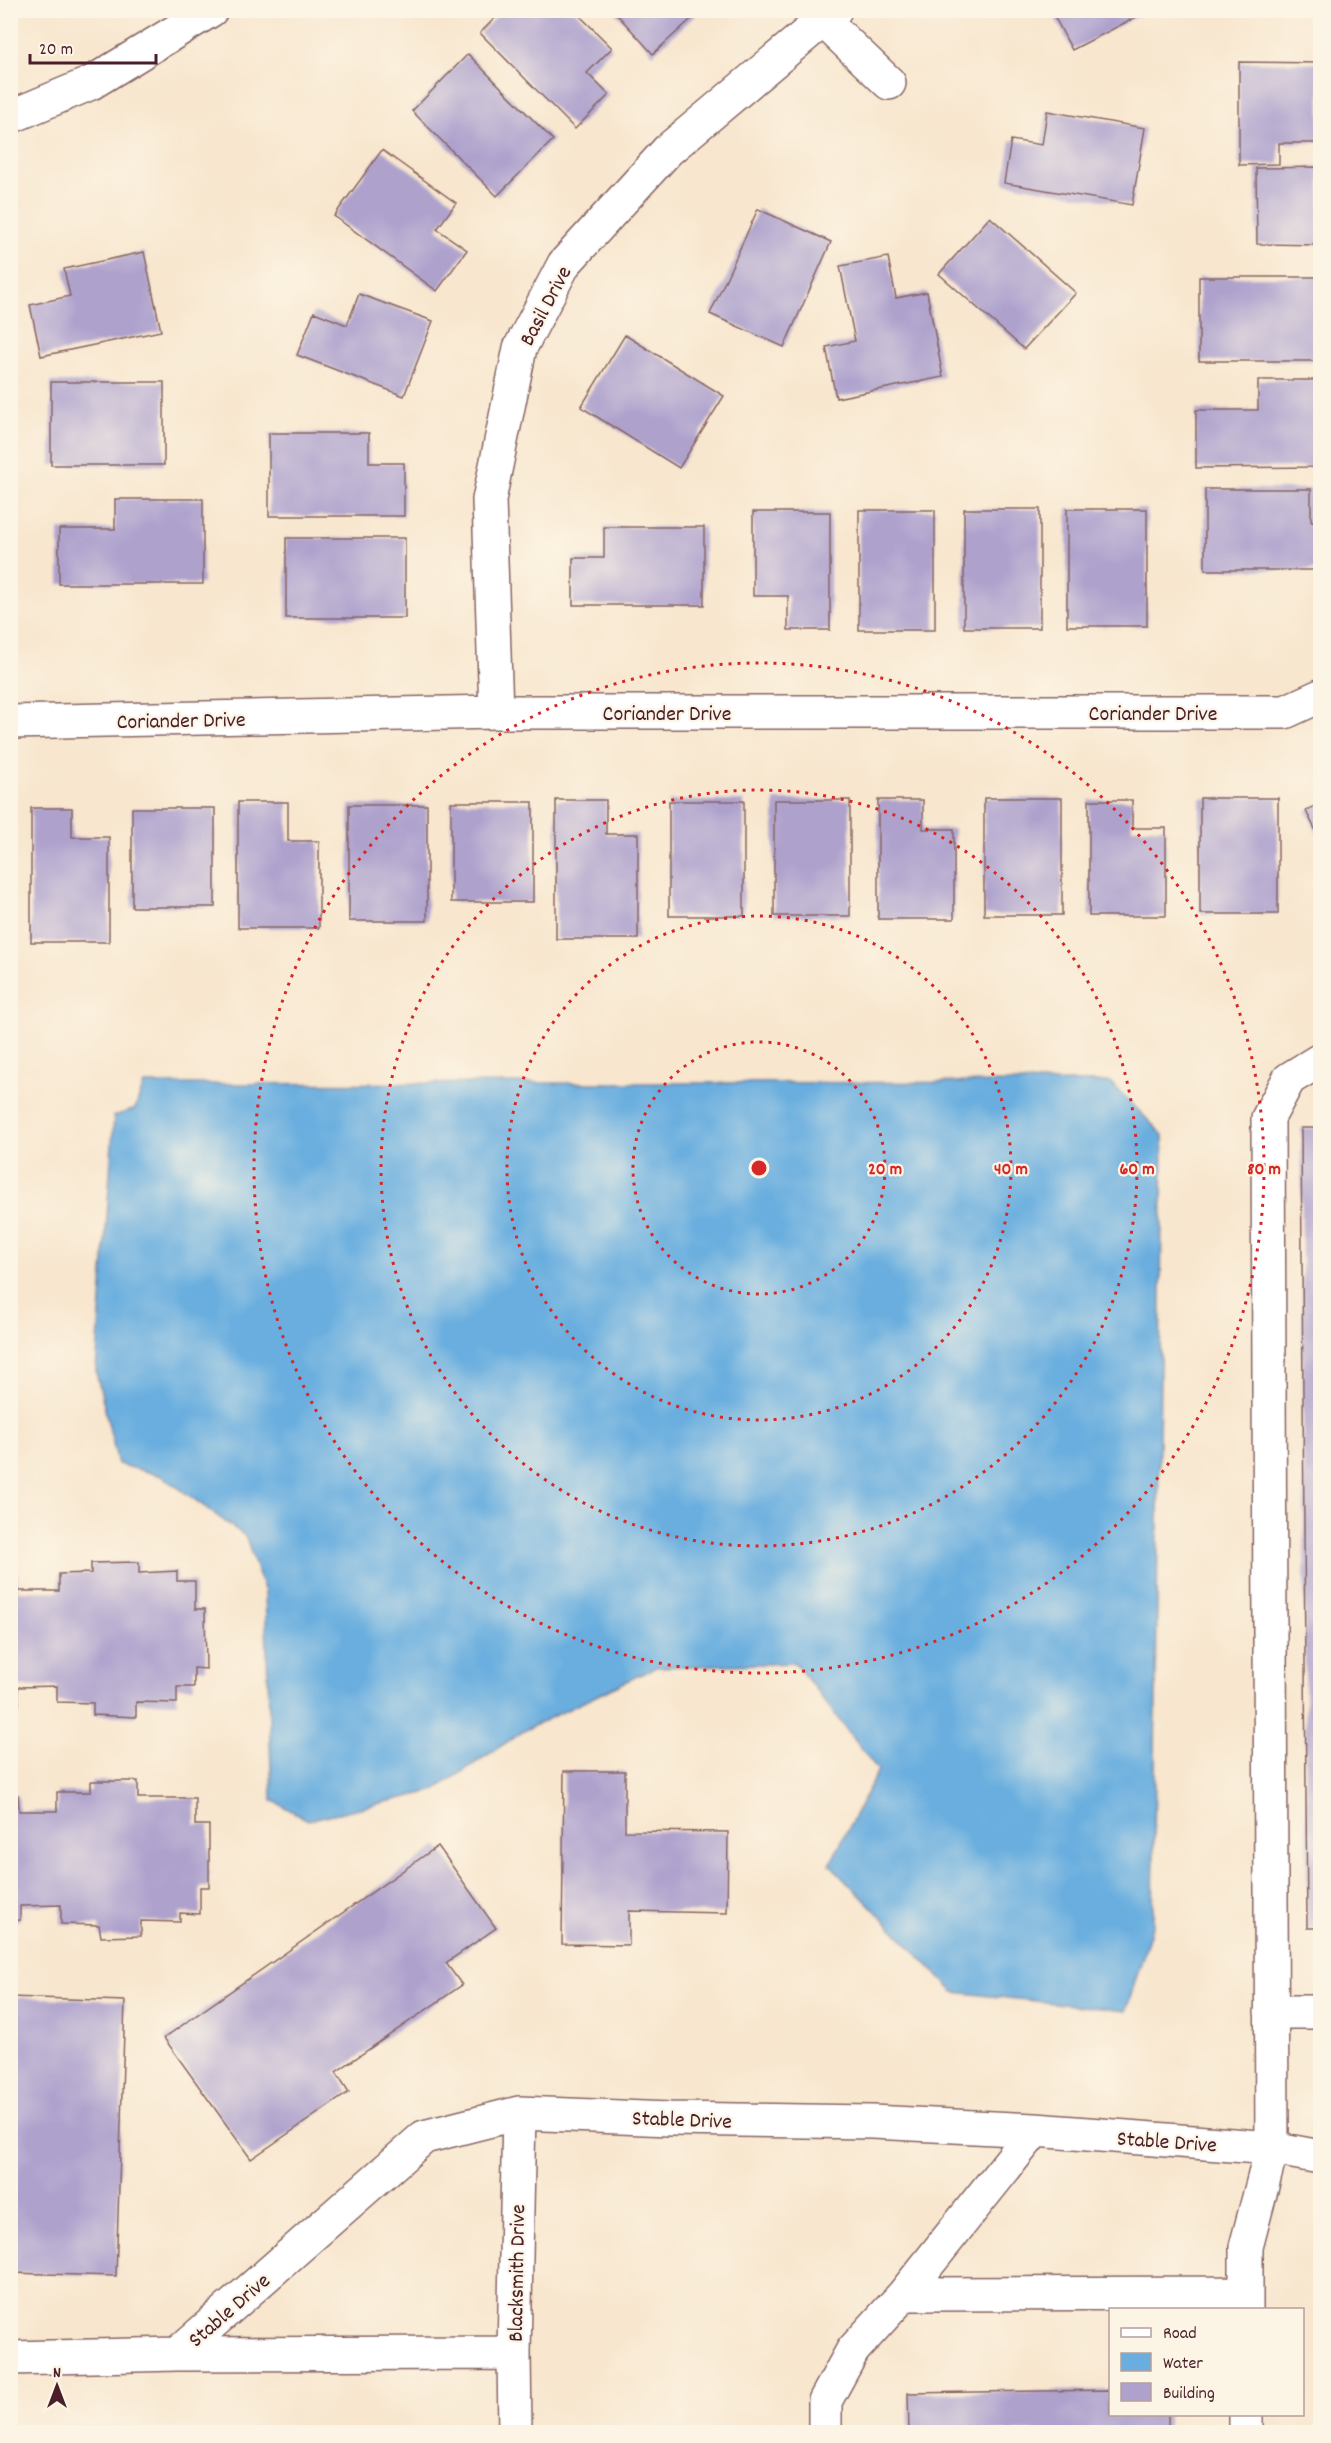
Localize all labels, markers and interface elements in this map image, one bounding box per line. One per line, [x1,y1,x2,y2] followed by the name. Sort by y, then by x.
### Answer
[30,27,156,65] scale bar
[39,38,73,63] text: 20 m
[513,261,581,352] street label: Basil Drive
[603,700,731,731] street label: Coriander Drive
[1089,700,1217,731] street label: Coriander Drive
[116,706,246,739] street label: Coriander Drive
[749,1158,769,1178] centre of rings
[868,1158,902,1183] text: 20 m
[994,1158,1028,1183] text: 40 m
[1119,1158,1155,1183] text: 60 m
[1247,1158,1281,1183] text: 80 m
[631,2104,732,2139] street label: Stable Drive
[1116,2125,1218,2162] street label: Stable Drive
[502,2204,535,2342] street label: Blacksmith Drive
[182,2267,278,2356] street label: Stable Drive
[1109,2308,1304,2416] legend
[1163,2322,1197,2347] text: Road
[1163,2352,1203,2377] text: Water
[27,2356,87,2416] north arrow
[53,2362,61,2385] text: N
[1163,2382,1215,2407] text: Building

